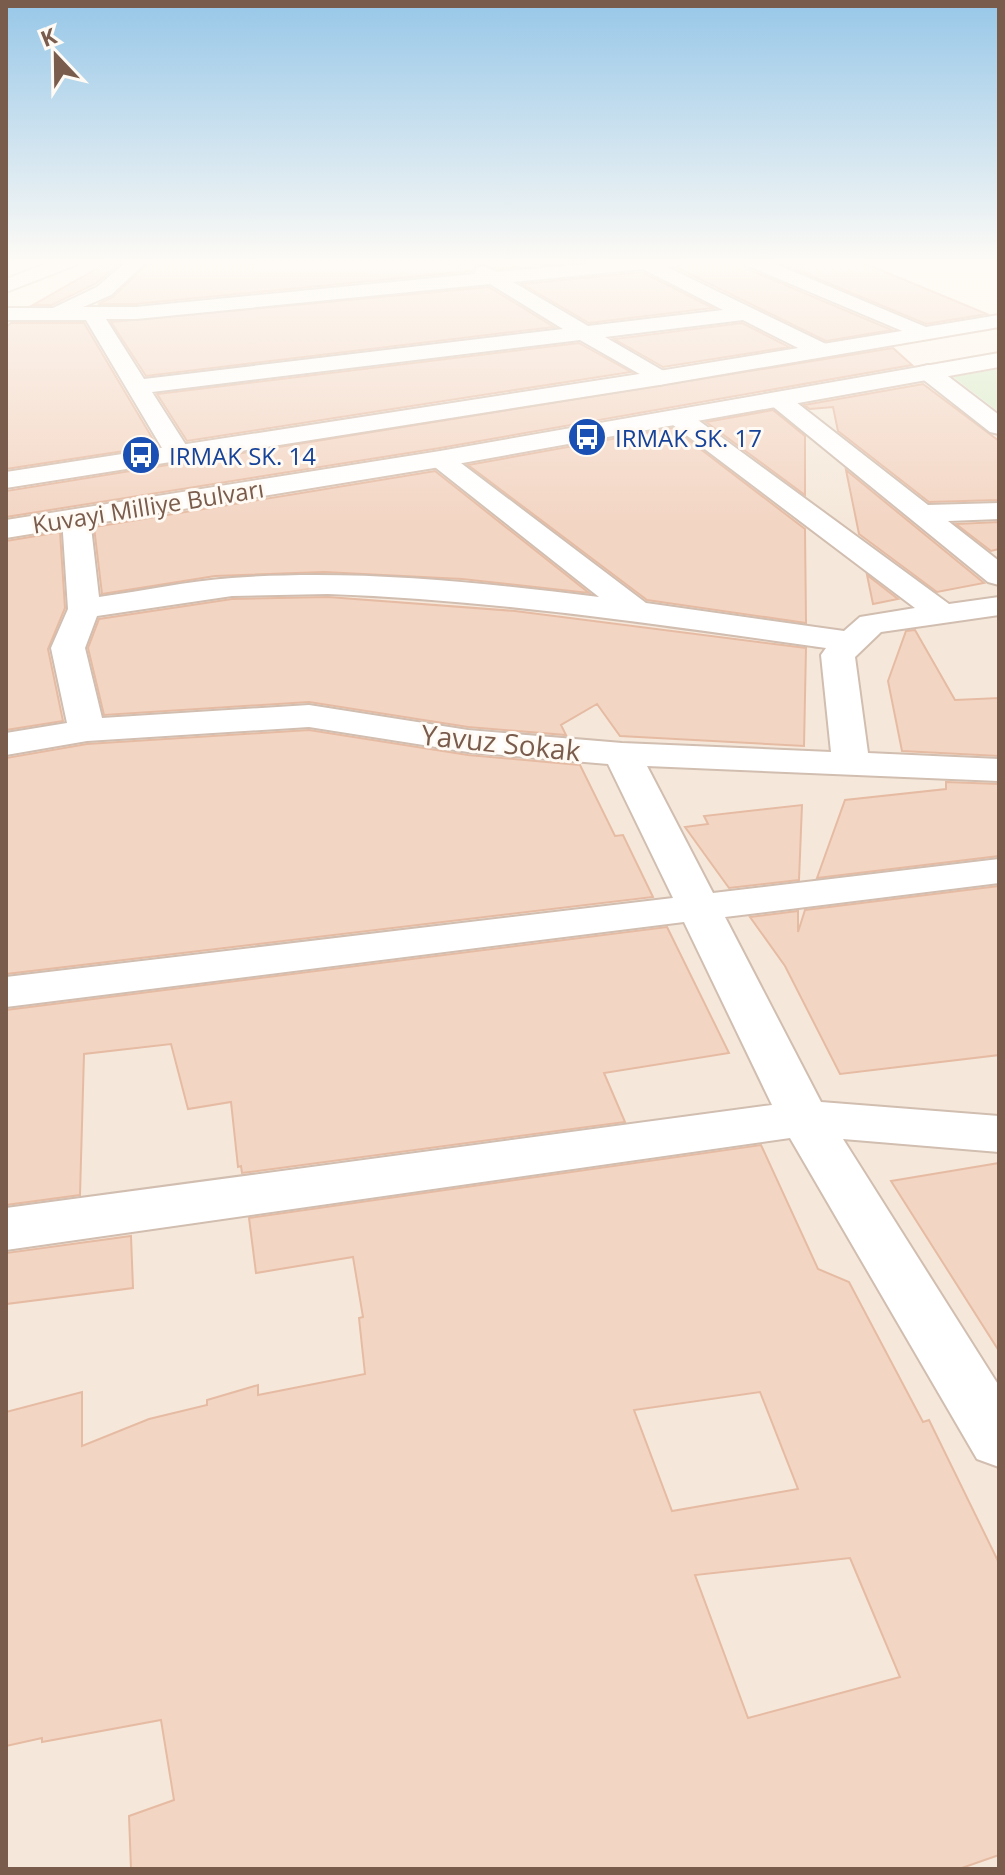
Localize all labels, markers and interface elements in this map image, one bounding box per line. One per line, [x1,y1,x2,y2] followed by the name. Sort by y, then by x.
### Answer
[16,16,96,96] north arrow
[36,20,61,53] text: K
[566,416,608,458] bus stop icon: IRMAK SK. 17
[615,421,762,454] place label: IRMAK SK. 17
[120,434,162,476] bus stop icon: IRMAK SK. 14
[169,439,316,472] place label: IRMAK SK. 14
[30,471,266,541] street label: Kuvayi Milliye Bulvarı
[419,715,583,769] street label: Yavuz Sokak

